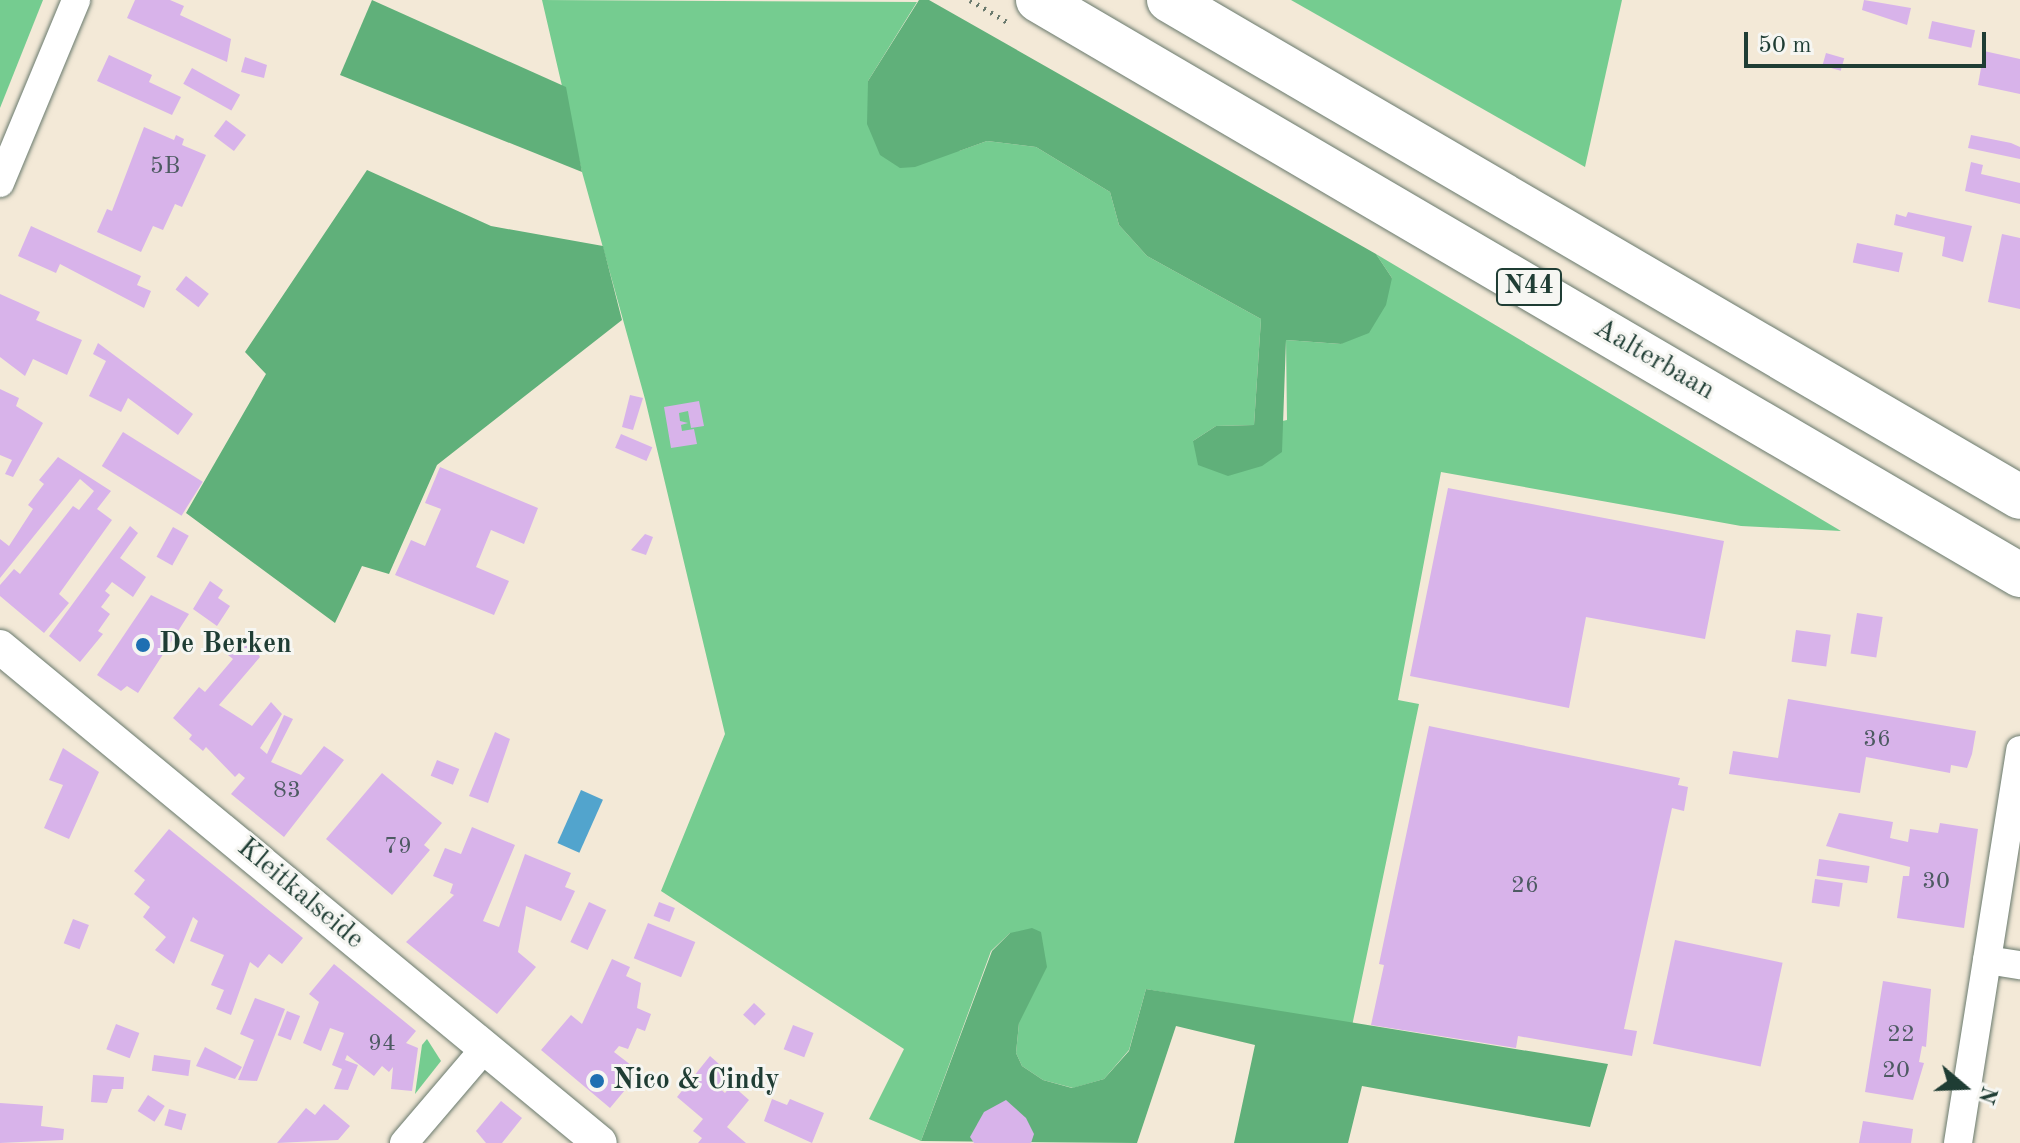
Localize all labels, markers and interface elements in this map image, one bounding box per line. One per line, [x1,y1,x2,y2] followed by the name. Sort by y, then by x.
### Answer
[1748,16,1990,66] scale bar
[1758,34,1812,58] text: 50 m
[150,154,180,182] house number: 5B
[1495,265,1563,309] road number: N44
[1588,312,1720,408] street label: Aalterbaan
[159,628,292,662] place label: De Berken
[134,636,152,654] marker: De Berken
[1863,727,1891,755] house number: 36
[273,778,301,806] house number: 83
[230,831,370,957] street label: Kleitkalseide
[384,834,412,862] house number: 79
[1922,869,1950,897] house number: 30
[1511,873,1539,901] house number: 26
[1887,1022,1915,1050] house number: 22
[368,1031,396,1059] house number: 94
[1924,1047,2004,1127] north arrow
[1882,1058,1910,1086] house number: 20
[613,1064,780,1098] place label: Nico & Cindy
[588,1072,606,1090] marker: Nico & Cindy
[1974,1083,2000,1106] text: N

